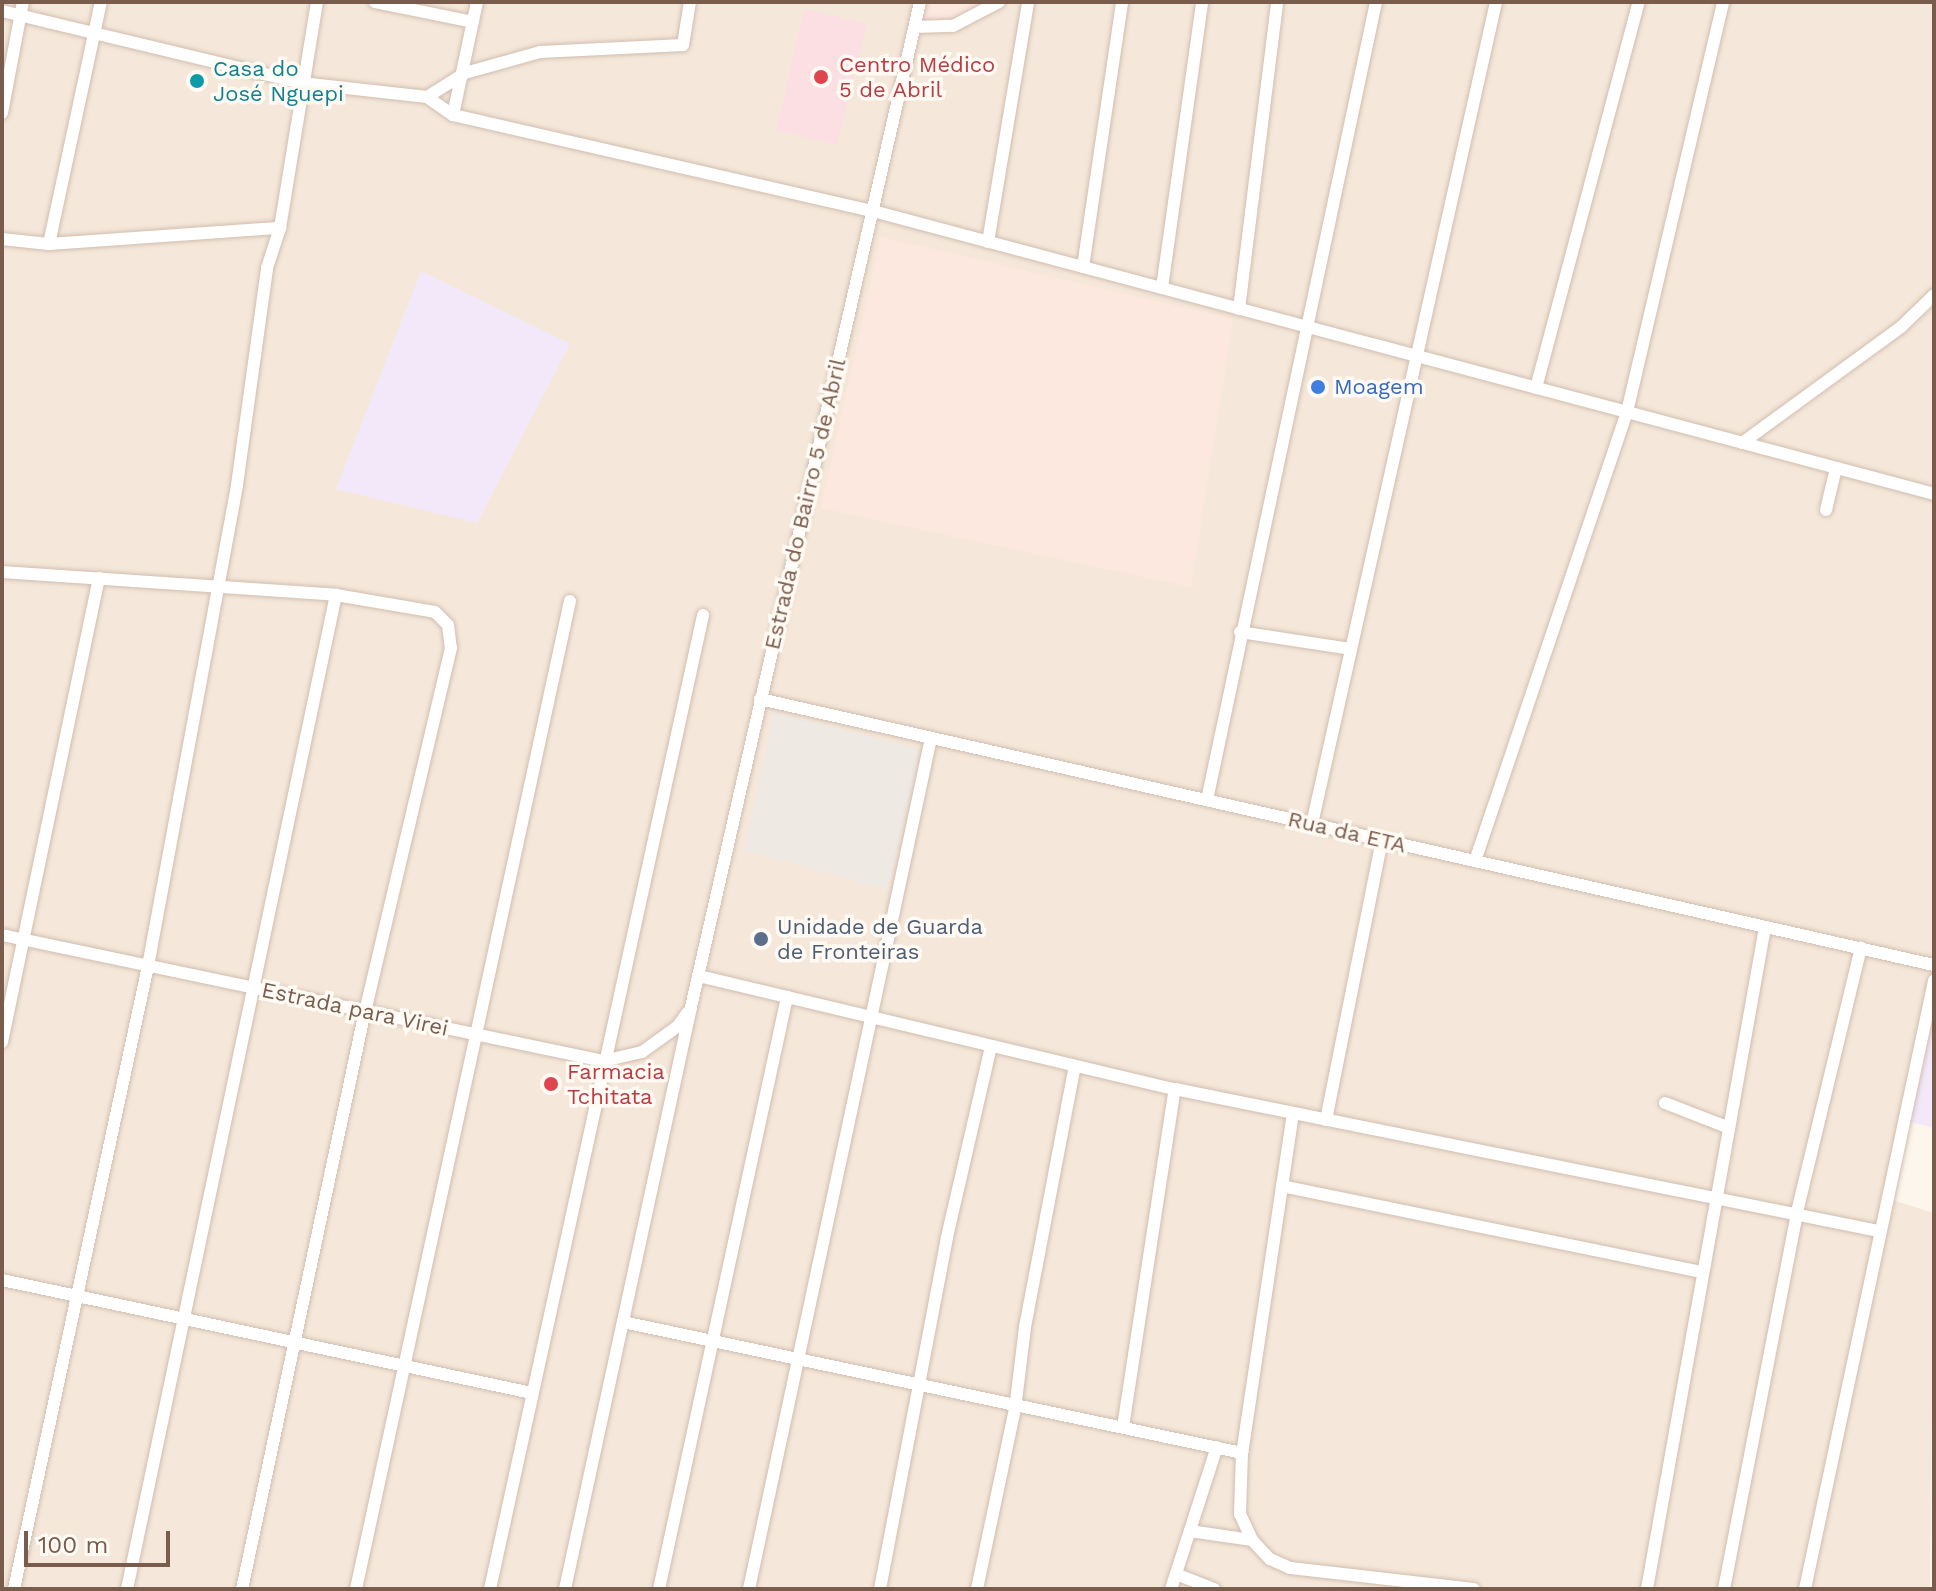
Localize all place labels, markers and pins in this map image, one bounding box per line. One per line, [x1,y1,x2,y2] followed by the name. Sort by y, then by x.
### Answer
[839,51,995,102] place label: Centro Médico 5 de Abril
[213,55,344,106] place label: Casa do José Nguepi
[810,66,832,88] marker: Centro Médico 5 de Abril
[188,72,206,90] marker: Casa do José Nguepi
[1334,374,1424,400] place label: Moagem
[1309,378,1327,396] marker: Moagem
[777,913,983,964] place label: Unidade de Guarda de Fronteiras
[752,930,770,948] marker: Unidade de Guarda de Fronteiras
[567,1058,665,1110] place label: Farmacia Tchitata
[542,1075,560,1093] marker: Farmacia Tchitata

